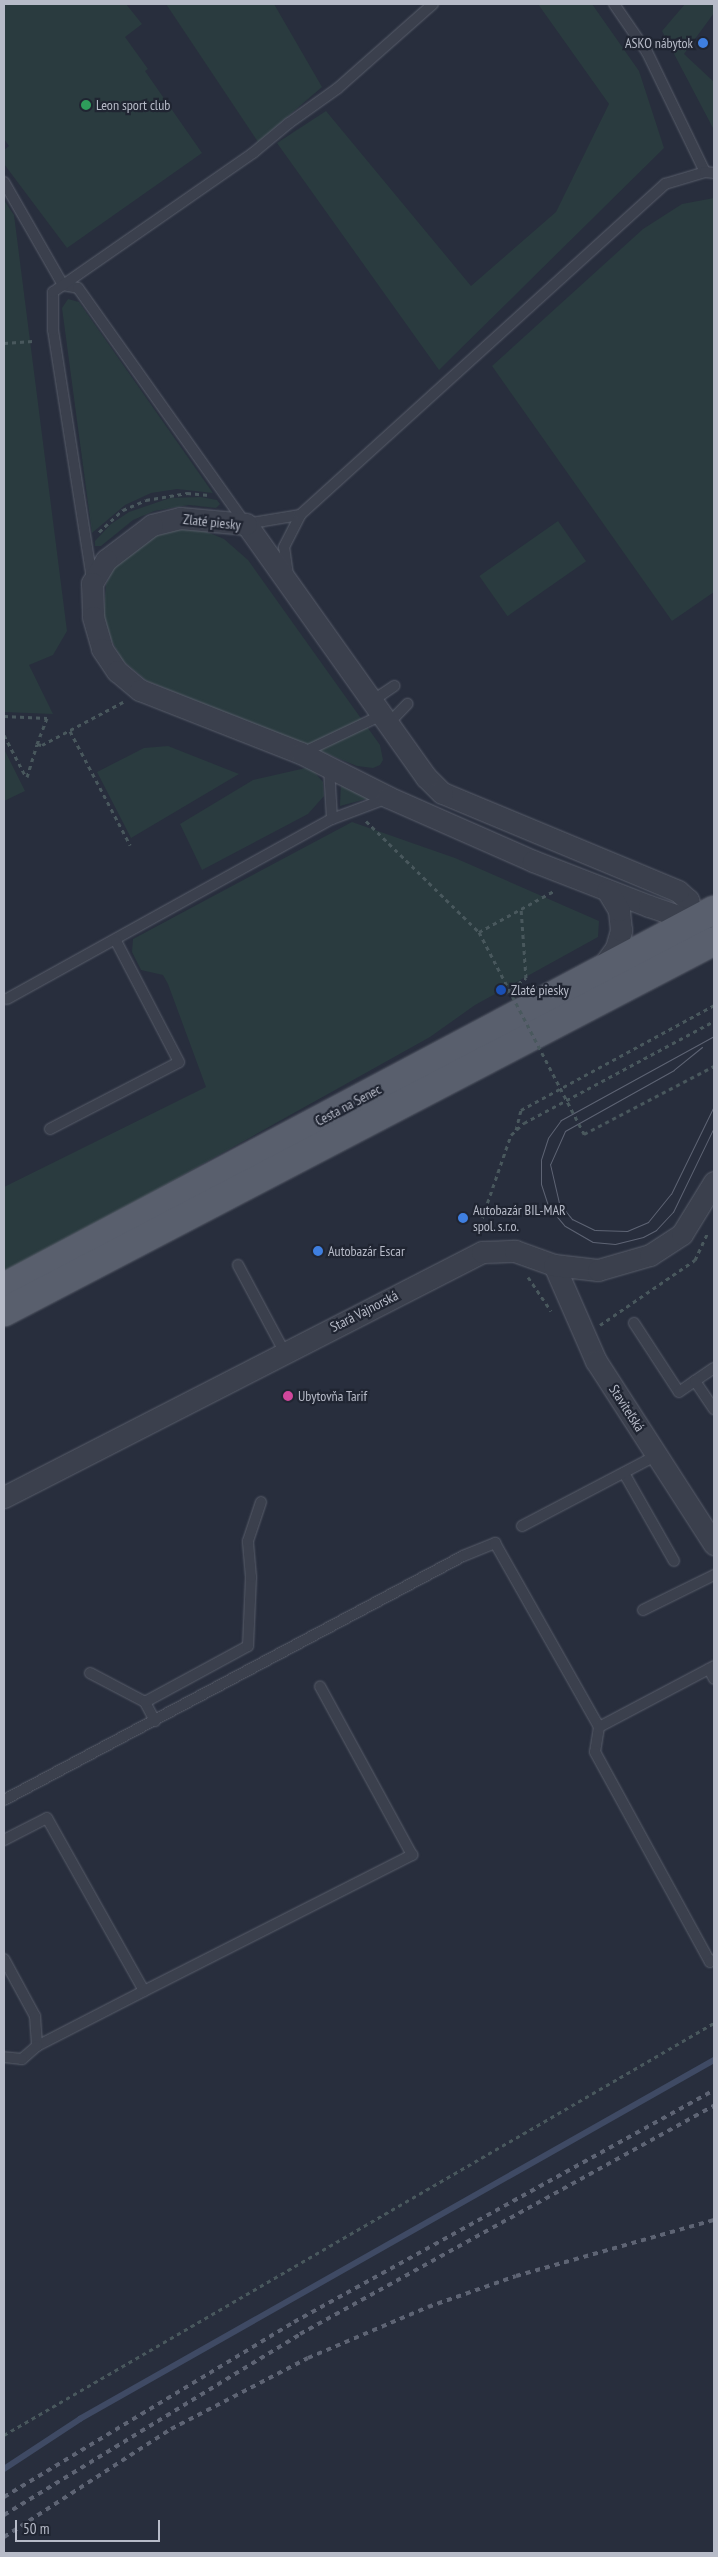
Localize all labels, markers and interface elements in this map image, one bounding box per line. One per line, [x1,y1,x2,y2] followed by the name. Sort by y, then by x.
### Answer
[625,35,693,51] place label: ASKO nábytok
[697,37,709,49] marker: ASKO nábytok
[96,97,170,113] place label: Leon sport club
[80,99,92,111] marker: Leon sport club
[182,511,242,533] street label: Zlaté piesky
[511,982,569,998] place label: Zlaté piesky
[495,984,507,996] marker: Zlaté piesky
[312,1081,384,1129] street label: Cesta na Senec
[473,1202,566,1234] place label: Autobazár BIL-MAR spol. s.r.o.
[457,1212,469,1224] marker: Autobazár BIL-MAR spol. s.r.o.
[328,1243,405,1259] place label: Autobazár Escar
[312,1245,324,1257] marker: Autobazár Escar
[327,1287,401,1335] street label: Stará Vajnorská
[606,1381,648,1435] street label: Staviteľská
[298,1388,367,1404] place label: Ubytovňa Tarif
[282,1390,294,1402] marker: Ubytovňa Tarif
[18,2510,162,2542] scale bar
[23,2519,49,2538] text: 50 m

